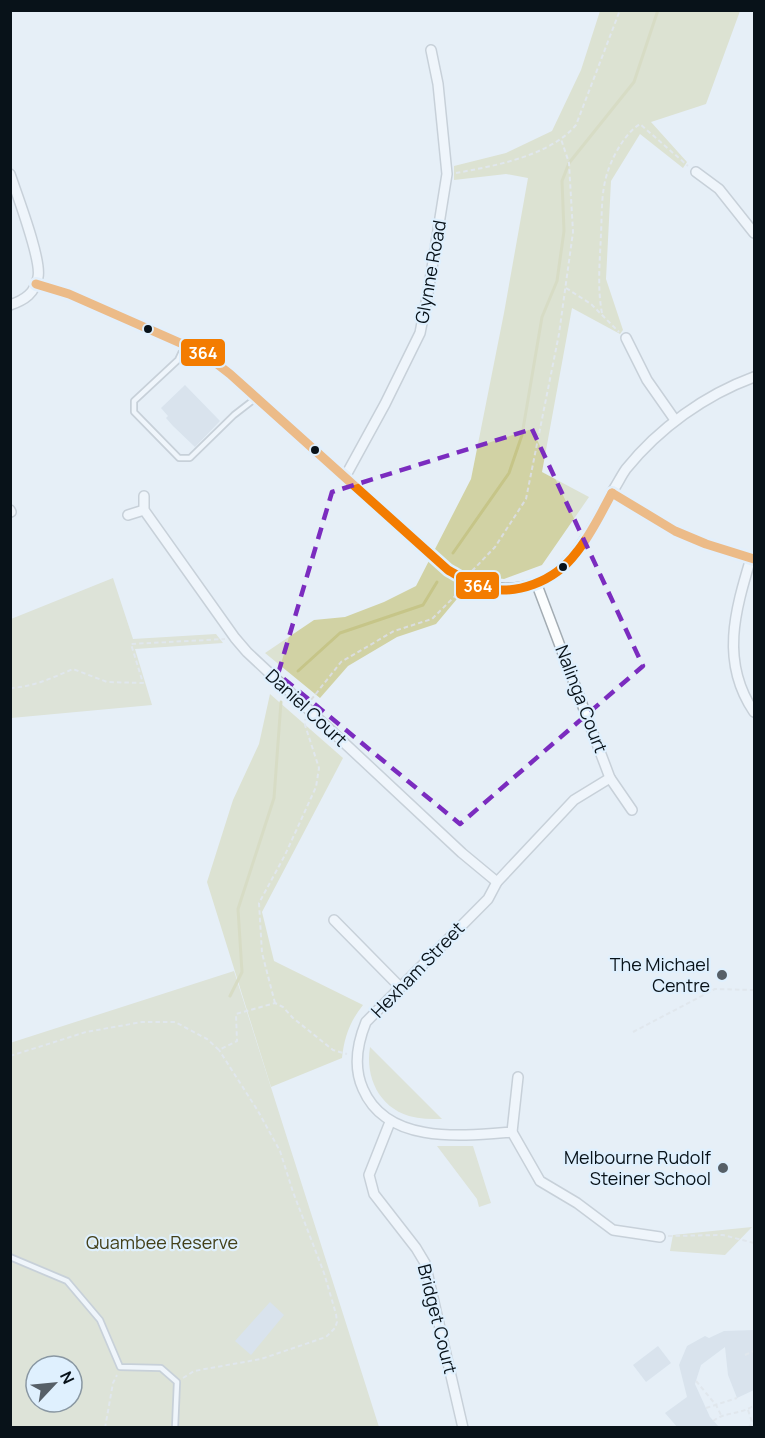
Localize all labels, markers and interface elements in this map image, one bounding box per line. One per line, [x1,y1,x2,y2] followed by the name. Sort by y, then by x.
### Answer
[409,218,451,325] street label: Glynne Road
[142,323,154,335] unlabelled marker
[180,338,226,367] line badge: 364
[189,342,217,364] text: 364
[309,444,321,456] unlabelled marker
[557,561,569,573] unlabelled marker
[455,571,500,600] line badge: 364
[464,575,492,597] text: 364
[550,641,613,756] street label: Nalinga Court
[261,663,353,751] street label: Daniel Court
[365,916,469,1022] street label: Hexham Street
[610,952,710,997] place label: The Michael Centre
[715,968,729,982] marker: The Michael Centre
[564,1145,712,1190] place label: Melbourne Rudolf Steiner School
[716,1161,730,1175] marker: Melbourne Rudolf Steiner School
[86,1230,238,1254] park label: Quambee Reserve
[413,1261,463,1376] street label: Bridget Court
[24,1354,84,1414] north arrow
[55,1367,80,1387] text: N

